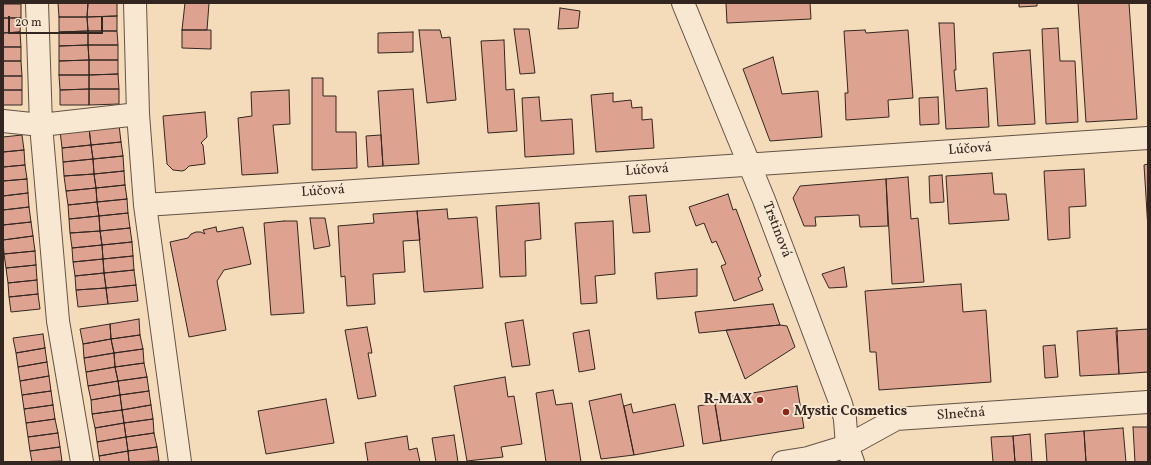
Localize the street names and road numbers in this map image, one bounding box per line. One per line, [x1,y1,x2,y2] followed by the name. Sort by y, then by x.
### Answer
[948,140,992,160] street label: Lúčová
[625,161,669,181] street label: Lúčová
[301,182,345,202] street label: Lúčová
[758,200,794,260] street label: Trstinová
[936,405,986,425] street label: Slnečná

